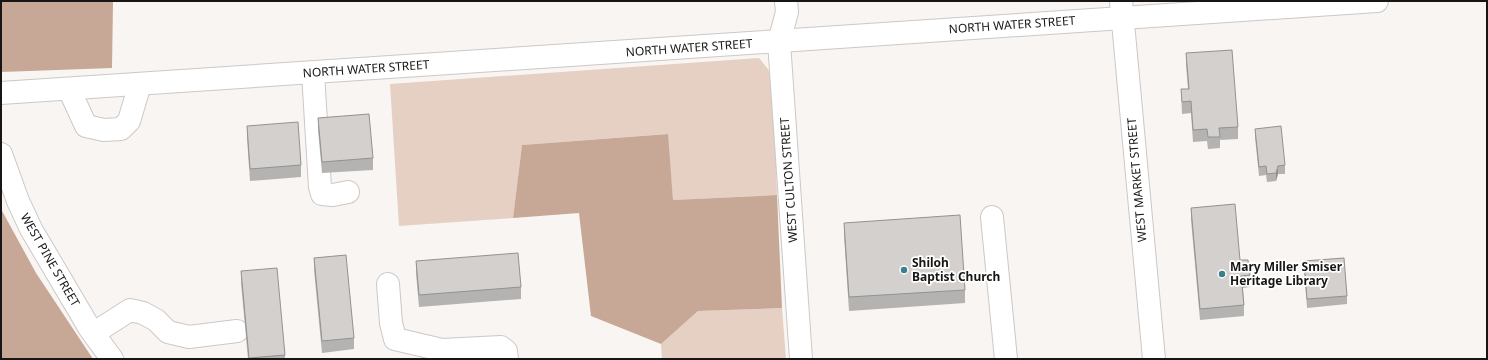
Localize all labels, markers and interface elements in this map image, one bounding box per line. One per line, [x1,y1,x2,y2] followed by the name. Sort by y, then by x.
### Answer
[948,12,1076,37] street label: NORTH WATER STREET
[625,35,753,60] street label: NORTH WATER STREET
[302,56,430,81] street label: NORTH WATER STREET
[776,117,801,243] street label: WEST CULTON STREET
[1123,117,1150,243] street label: WEST MARKET STREET
[17,210,84,310] street label: WEST PINE STREET
[912,254,1000,285] place label: Shiloh Baptist Church
[1230,258,1343,289] place label: Mary Miller Smiser Heritage Library
[899,265,909,275] marker: Shiloh Baptist Church
[1217,269,1227,279] marker: Mary Miller Smiser Heritage Library

